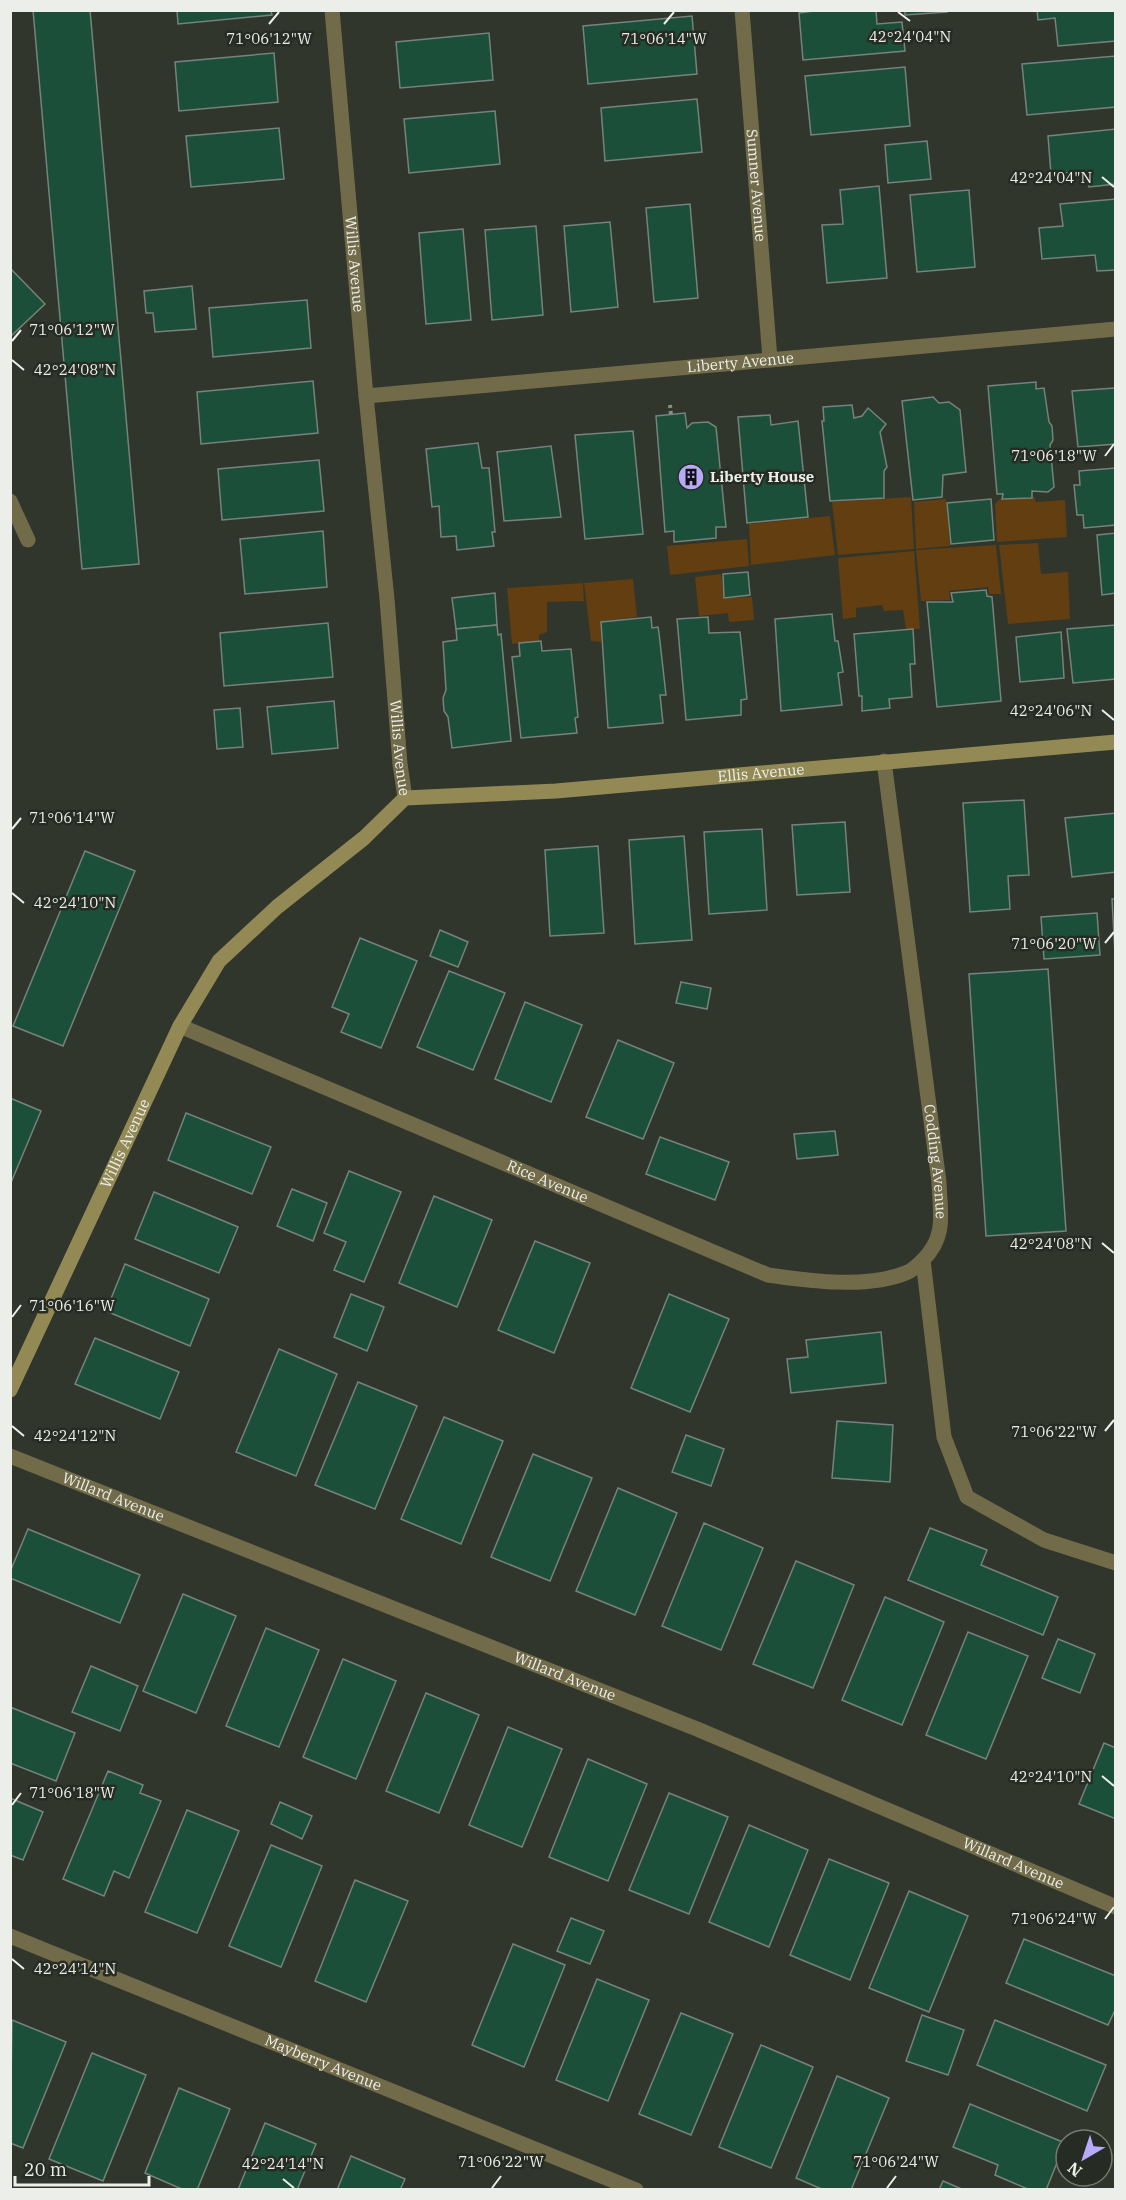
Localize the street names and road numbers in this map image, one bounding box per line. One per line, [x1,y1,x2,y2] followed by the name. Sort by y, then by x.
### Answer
[743,128,771,242] street label: Sumner Avenue
[341,215,369,313] street label: Willis Avenue
[686,348,795,376] street label: Liberty Avenue
[386,699,415,797] street label: Willis Avenue
[717,759,805,786] street label: Ellis Avenue
[96,1096,154,1191] street label: Willis Avenue
[920,1103,951,1219] street label: Codding Avenue
[504,1155,591,1207] street label: Rice Avenue
[60,1468,167,1525] street label: Willard Avenue
[511,1647,619,1705] street label: Willard Avenue
[960,1833,1067,1893] street label: Willard Avenue
[262,2030,385,2095] street label: Mayberry Avenue

